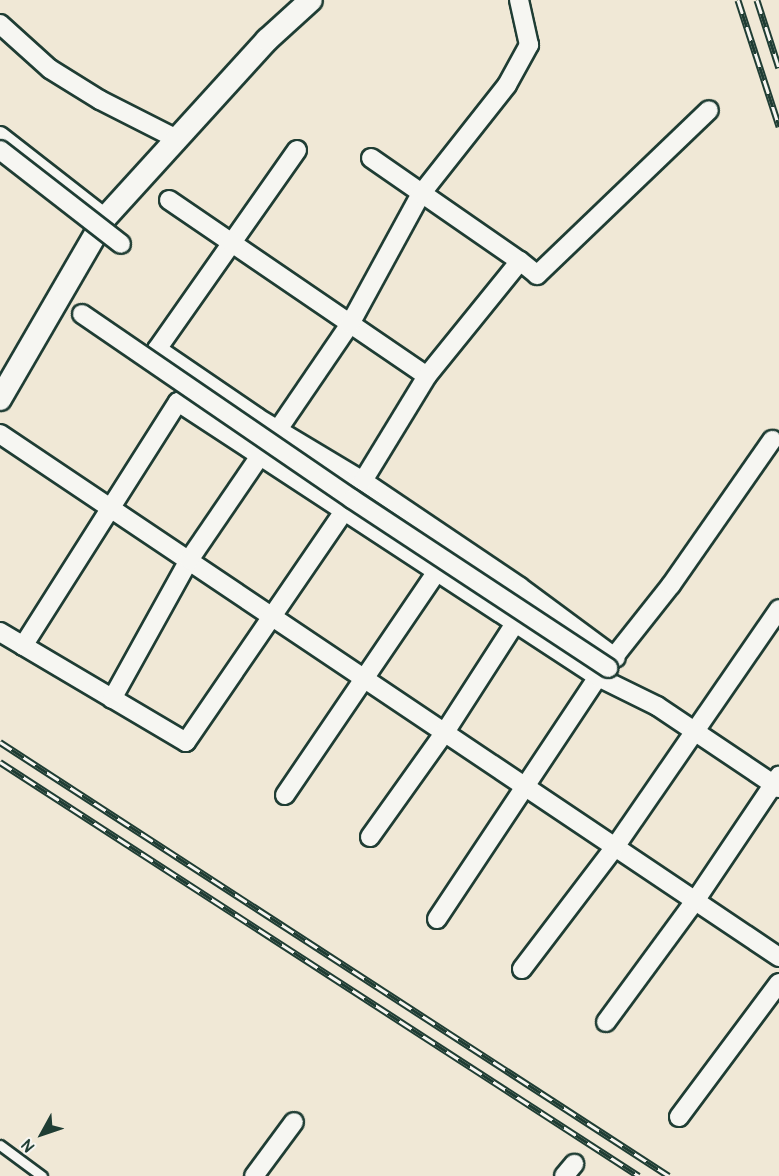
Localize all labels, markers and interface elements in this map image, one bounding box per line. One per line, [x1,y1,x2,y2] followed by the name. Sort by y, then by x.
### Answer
[12,1104,72,1164] north arrow
[17,1135,39,1156] text: N

